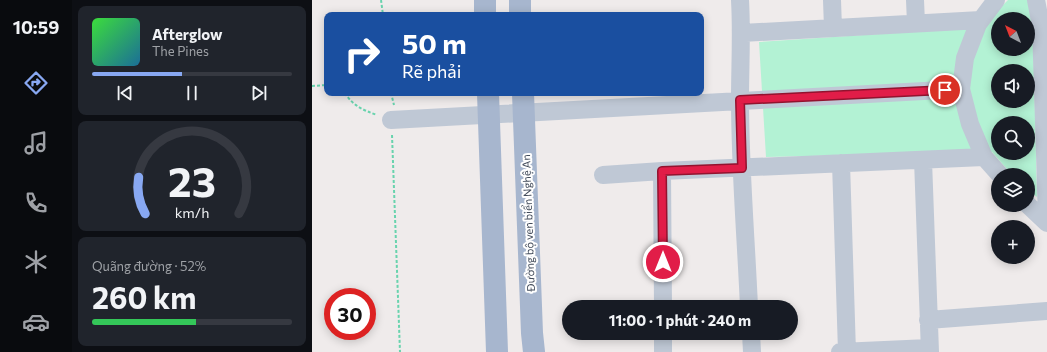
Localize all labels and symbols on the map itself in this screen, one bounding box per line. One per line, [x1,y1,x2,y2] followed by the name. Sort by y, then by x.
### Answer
[991,12,1035,56] north arrow
[928,73,962,107] pin
[518,154,537,293] street label: Đường bộ ven biển Nghệ An
[642,241,684,283] position arrow
[324,288,376,340] speed limit sign: 30

